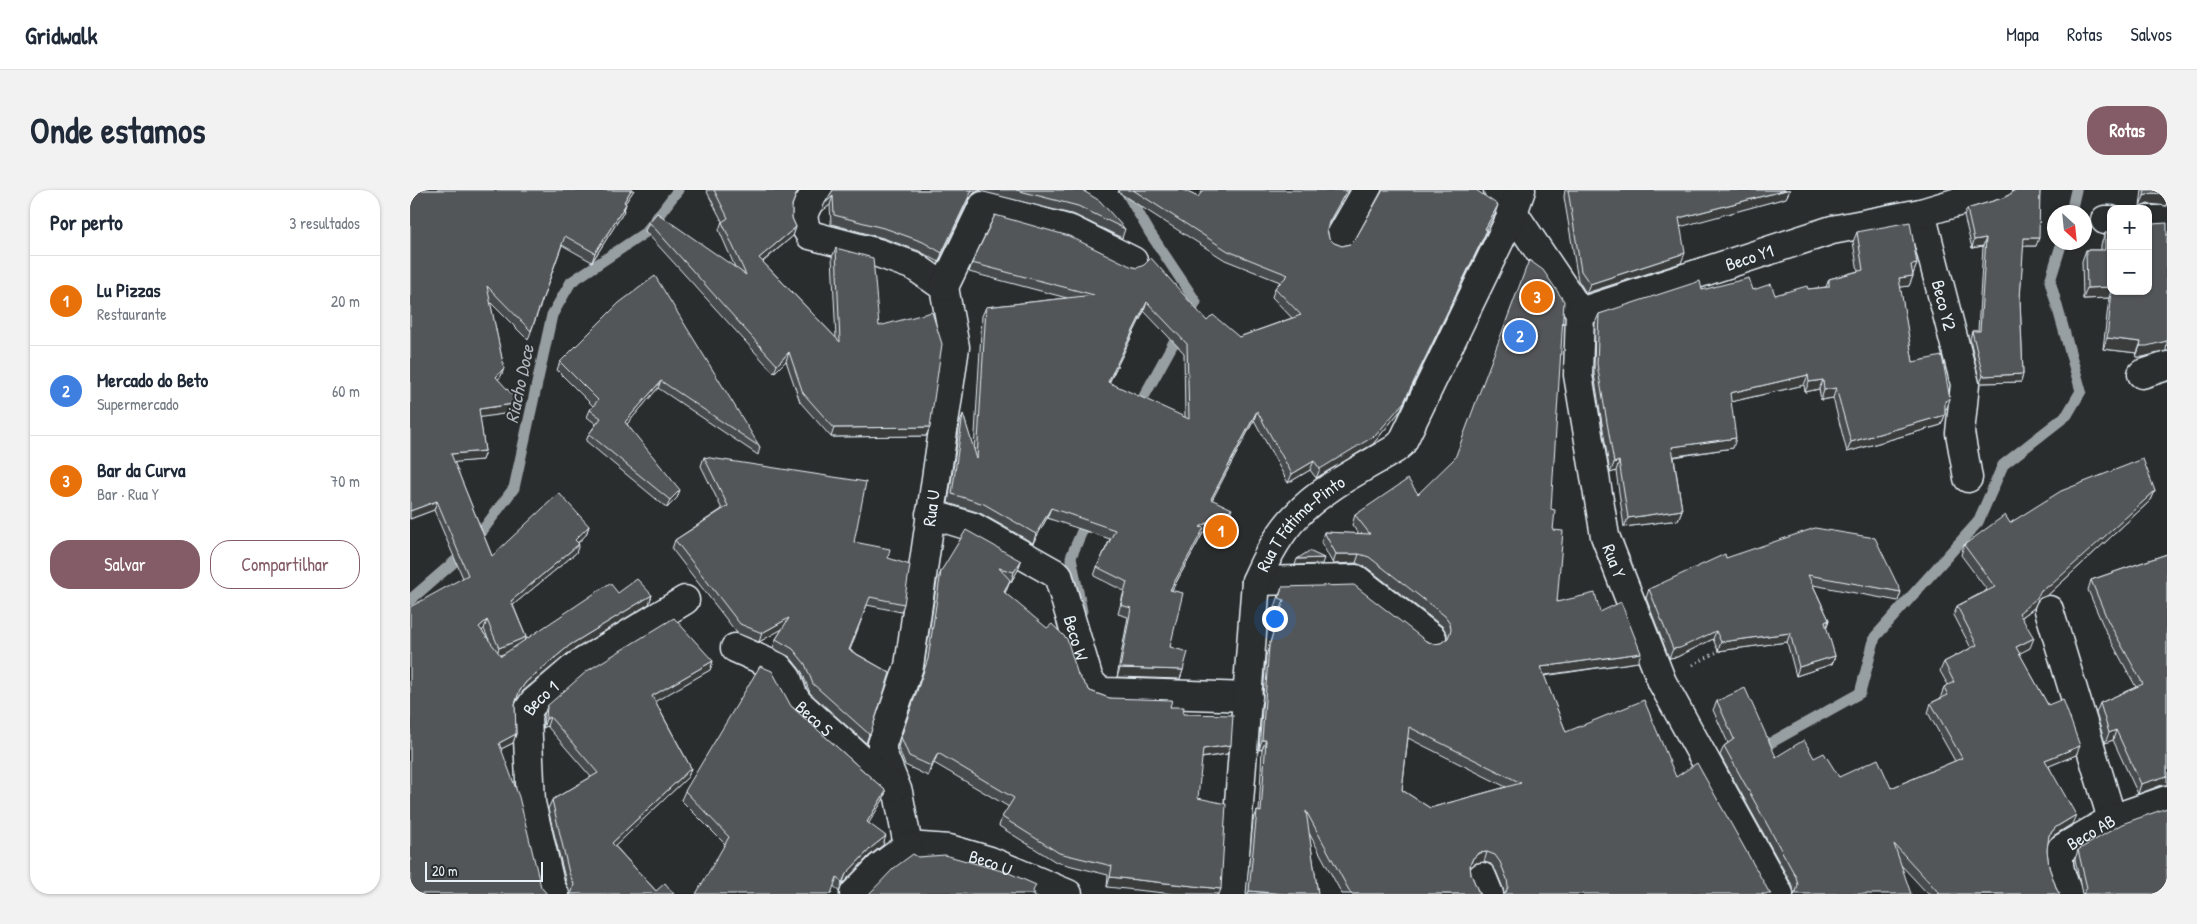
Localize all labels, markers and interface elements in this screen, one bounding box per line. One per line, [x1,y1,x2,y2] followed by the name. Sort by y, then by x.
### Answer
[25,19,97,51] text: Gridwalk
[2006,22,2039,47] text: Mapa
[2067,22,2103,47] text: Rotas
[2131,22,2172,47] text: Salvos
[2087,106,2167,155] button: Rotas
[30,107,205,154] text: Onde estamos
[2047,205,2092,250] north arrow
[2107,205,2152,295] map controls
[2107,205,2152,250] button: +
[50,208,123,237] text: Por perto
[289,212,360,234] text: 3 resultados
[1722,237,1777,276] street label: Beco Y1
[2107,250,2152,295] button: −
[97,277,160,303] text: Lu Pizzas
[1926,277,1963,333] street label: Beco Y2
[1521,278,1553,316] pin: 3
[63,290,69,312] text: 1
[331,290,360,312] text: 20 m
[97,303,167,325] text: Restaurante
[1504,317,1536,355] pin: 2
[498,341,540,426] water label: Riacho Doce
[97,367,208,393] text: Mercado do Beto
[62,380,70,402] text: 2
[332,380,360,402] text: 60 m
[97,393,179,415] text: Supermercado
[97,457,185,483] text: Bar da Curva
[1250,469,1349,575] street label: Rua T Fátima-Pinto
[62,470,70,492] text: 3
[330,470,360,492] text: 70 m
[97,483,159,505] text: Bar · Rua Y
[916,488,946,528] street label: Rua U
[1205,512,1237,550] pin: 1
[50,540,200,589] button: Salvar
[210,540,360,589] button: Compartilhar
[1597,540,1633,582] street label: Rua Y
[1262,606,1288,632] your location
[1058,612,1095,663] street label: Beco W
[516,674,564,720] street label: Beco 1
[790,694,839,742] street label: Beco S
[2062,807,2120,856] street label: Beco AB
[966,843,1017,882] street label: Beco U
[425,859,542,882] scale bar
[432,861,458,880] text: 20 m

